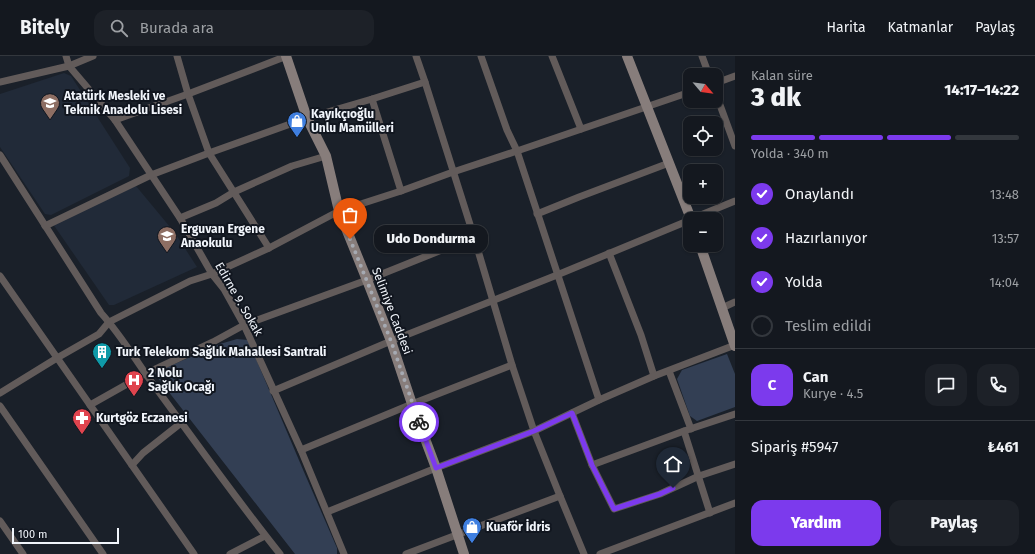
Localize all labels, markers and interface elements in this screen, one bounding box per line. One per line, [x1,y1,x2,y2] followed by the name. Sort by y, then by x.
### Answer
[94,10,374,46] search box
[20,16,70,39] text: Bitely
[108,17,130,39] icon: search
[140,19,214,37] text: Burada ara
[827,19,866,36] text: Harita
[888,19,953,36] text: Katmanlar
[975,19,1015,36] text: Paylaş
[683,68,723,108] north arrow
[683,68,723,252] map controls
[751,68,813,83] text: Kalan süre
[944,81,1019,99] text: 14:17–14:22
[751,82,801,113] text: 3 dk
[63,89,182,117] place label: Atatürk Mesleki ve Teknik Anadolu Lisesi
[39,92,61,120] school or university icon: Atatürk Mesleki ve Teknik Anadolu Lisesi
[311,107,394,135] place label: Kayıkçıoğlu Unlu Mamülleri
[286,110,308,138] shop icon: Kayıkçıoğlu Unlu Mamülleri
[683,116,723,156] button: locate
[751,146,829,161] text: Yolda · 340 m
[683,164,723,204] button: +
[751,183,773,205] icon: check
[785,185,854,203] text: Onaylandı
[990,187,1019,202] text: 13:48
[333,198,367,239] pin
[339,204,361,226] icon: bag
[683,212,723,252] button: −
[180,222,265,250] place label: Erguvan Ergene Anaokulu
[156,225,178,253] school or university icon: Erguvan Ergene Anaokulu
[374,225,488,253] callout: Udo Dondurma
[751,227,773,249] icon: check
[785,229,867,247] text: Hazırlanıyor
[387,231,475,246] text: Udo Dondurma
[992,231,1019,246] text: 13:57
[212,260,266,339] street label: Edirne 9. Sokak
[369,265,415,357] street label: Selimiye Caddesi
[751,271,773,293] icon: check
[785,273,823,291] text: Yolda
[989,275,1019,290] text: 14:04
[785,317,871,335] text: Teslim edildi
[91,341,113,369] building icon: Turk Telekom Sağlık Mahallesi Santrali
[116,345,326,359] place label: Turk Telekom Sağlık Mahallesi Santrali
[925,364,967,406] button: chat
[977,364,1019,406] button: phone
[148,366,215,394] place label: 2 Nolu Sağlık Ocağı
[803,368,828,386] text: Can
[123,369,145,397] hospital icon: 2 Nolu Sağlık Ocağı
[768,376,776,394] text: C
[803,386,863,401] text: Kurye · 4.5
[399,402,439,442] courier
[71,407,93,435] pharmacy icon: Kurtgöz Eczanesi
[96,411,188,425] place label: Kurtgöz Eczanesi
[408,411,430,433] icon: bike
[751,438,838,456] text: Sipariş #5947
[987,438,1019,456] text: ₺461
[656,447,690,488] pin
[662,453,684,475] icon: home
[751,500,881,546] button: Yardım
[889,500,1019,546] button: Paylaş
[461,516,483,544] shop icon: Kuaför İdris
[486,519,551,534] place label: Kuaför İdris
[12,526,119,545] scale bar
[18,528,47,541] text: 100 m

